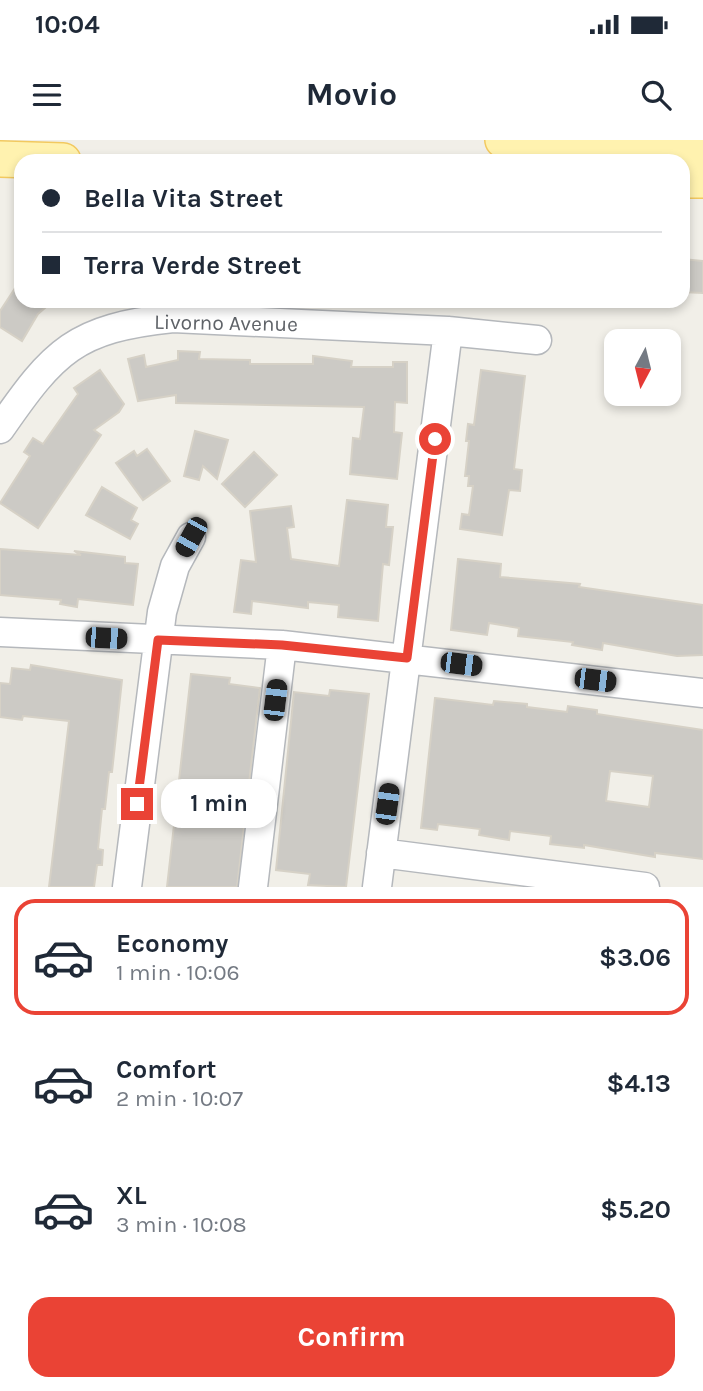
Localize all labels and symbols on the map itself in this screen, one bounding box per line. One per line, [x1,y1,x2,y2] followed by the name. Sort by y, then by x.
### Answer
[154,310,298,336] street label: Livorno Avenue
[604,329,681,406] north arrow
[419,423,451,455] route start
[172,514,211,560] car
[85,626,128,650] car
[439,651,484,677] car
[573,667,618,693] car
[263,678,288,722] car
[162,780,277,828] callout: 1 min
[374,782,401,826] car
[121,788,153,820] route end

